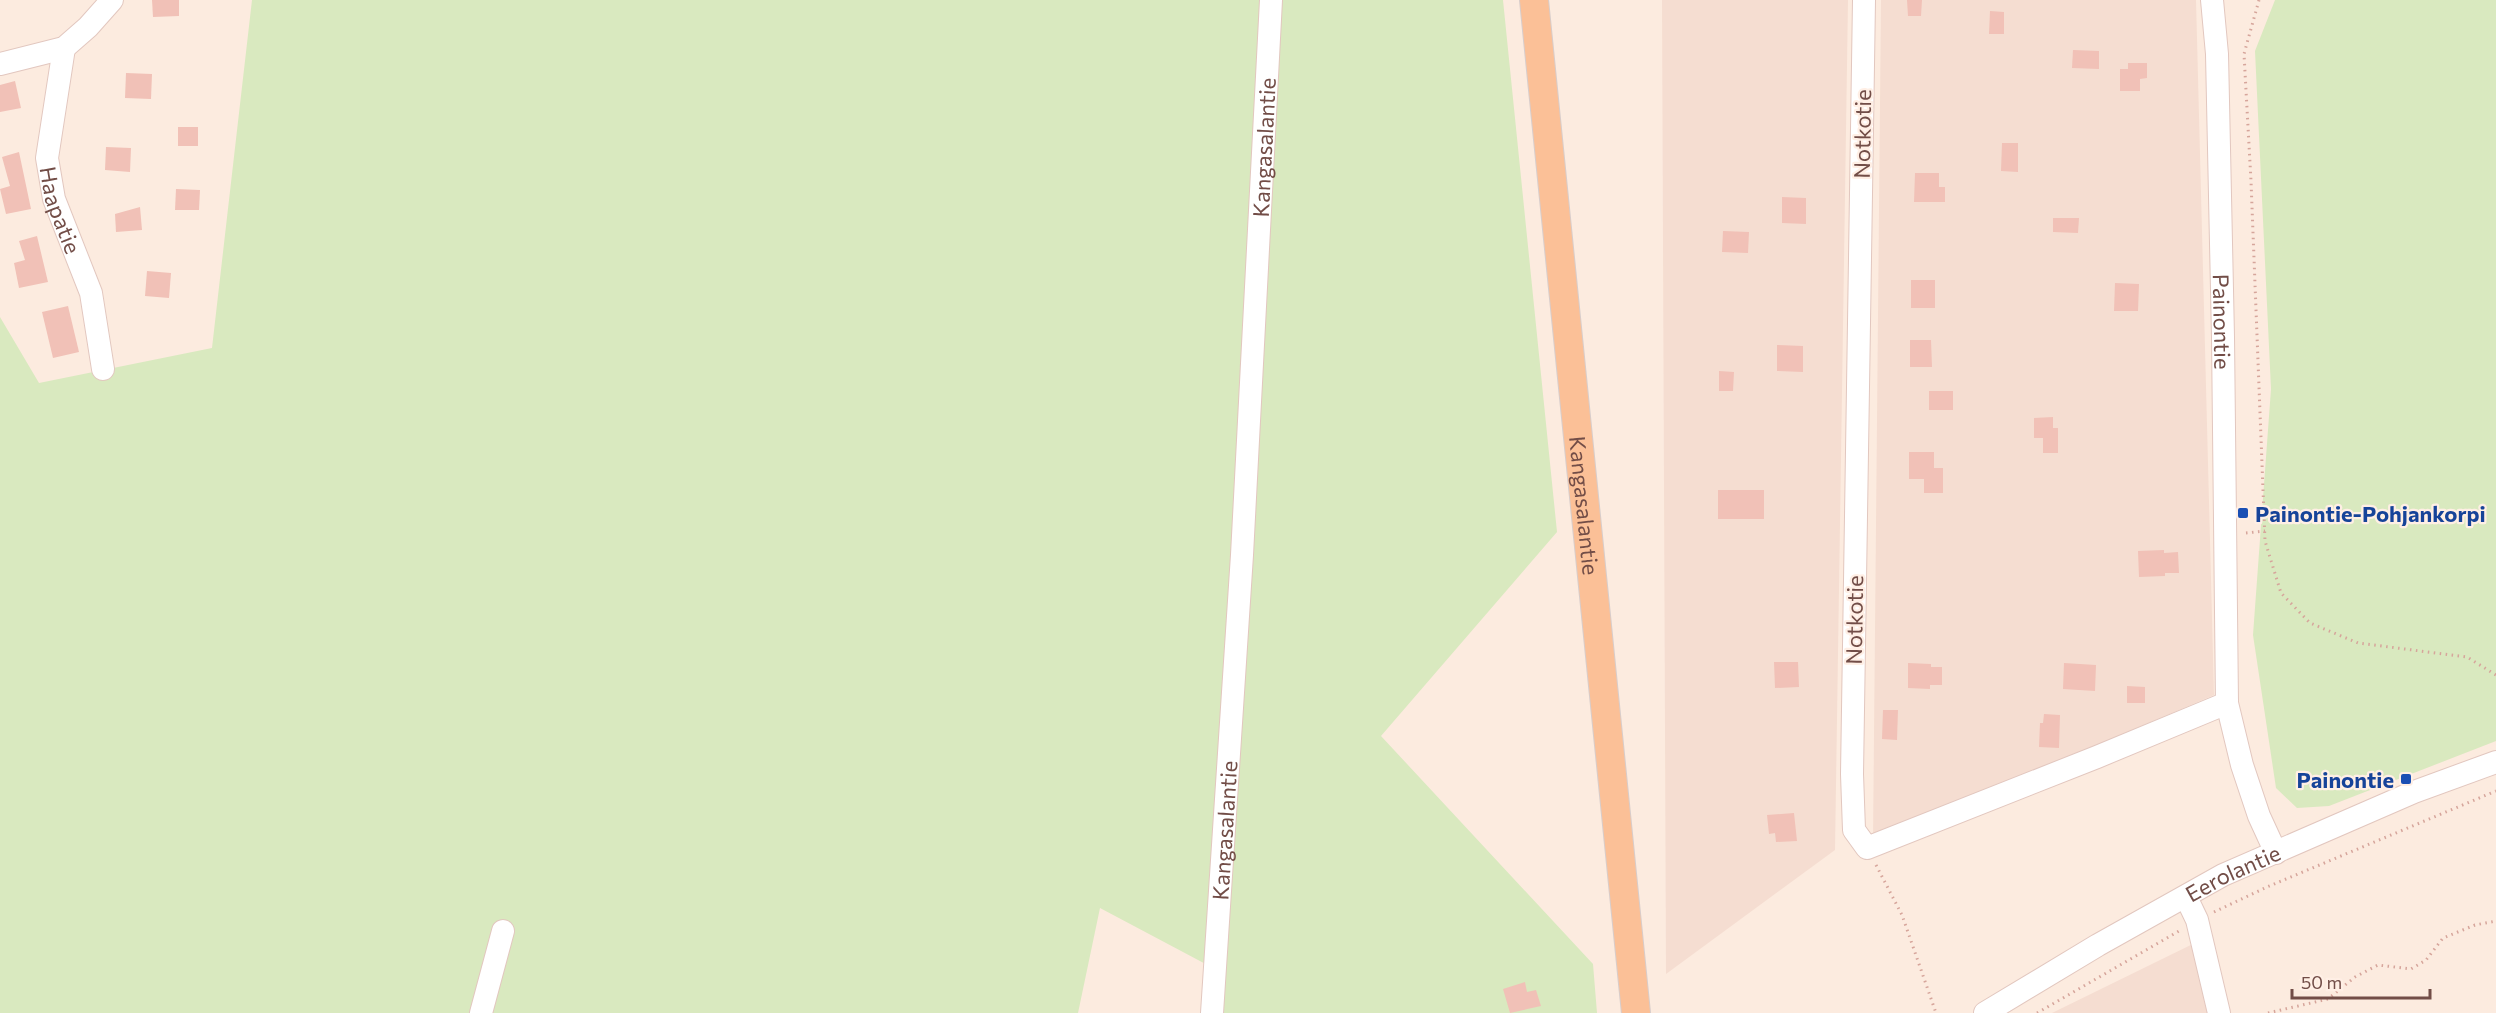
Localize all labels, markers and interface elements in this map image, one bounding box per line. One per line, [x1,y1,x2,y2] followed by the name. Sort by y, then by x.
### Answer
[1246,77,1280,218] street label: Kangasalantie
[1848,89,1876,179] street label: Notkotie
[35,164,88,257] street label: Haapatie
[2208,274,2237,370] street label: Painontie
[1564,435,1605,576] street label: Kangasalantie
[2255,500,2486,527] place label: Painontie-Pohjankorpi
[2236,506,2250,520] marker: Painontie-Pohjankorpi
[1840,575,1868,665] street label: Notkotie
[1206,760,1242,901] street label: Kangasalantie
[2296,766,2394,793] place label: Painontie
[2399,772,2413,786] marker: Painontie
[2180,838,2284,907] street label: Eerolantie
[2292,962,2430,1000] scale bar
[2301,971,2342,993] text: 50 m

